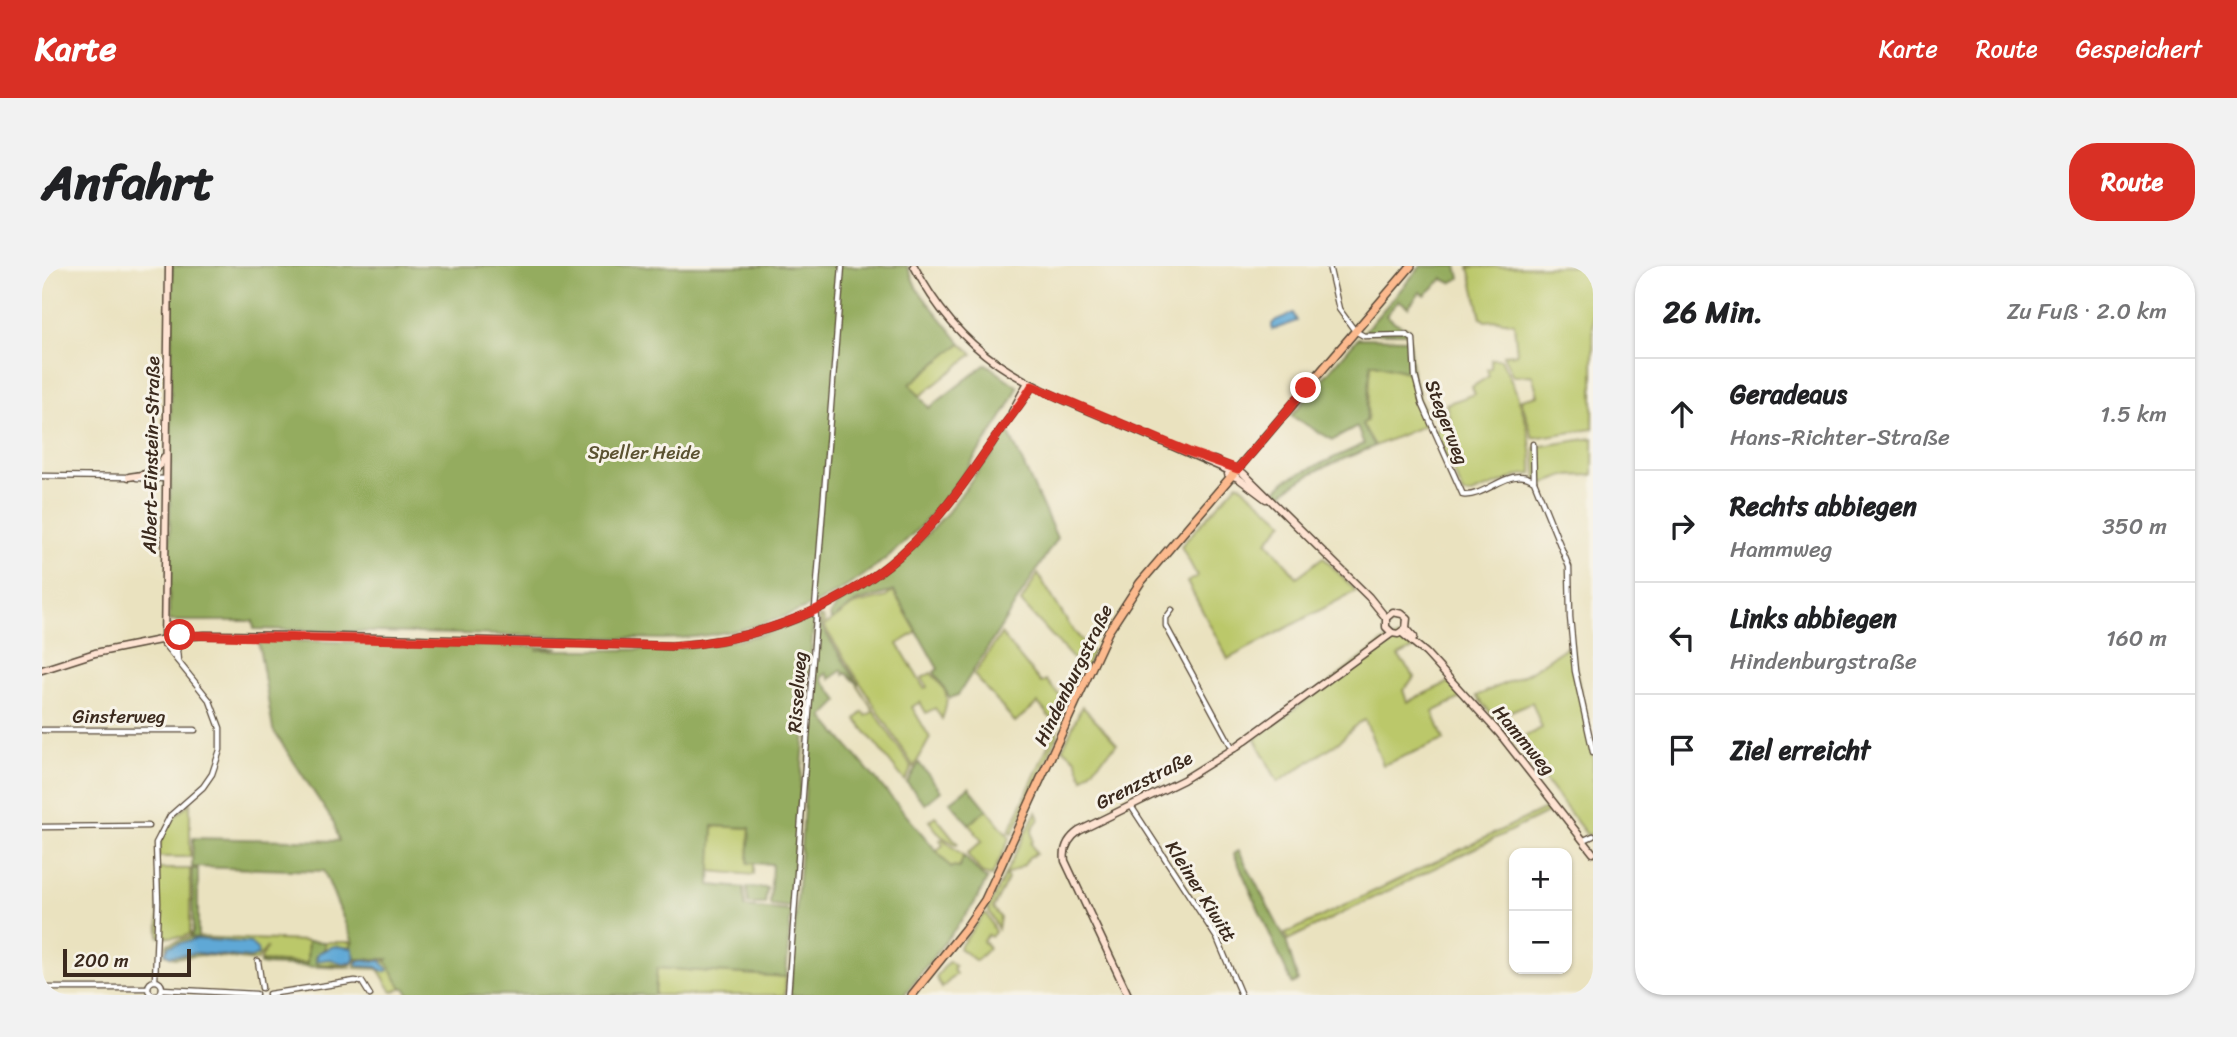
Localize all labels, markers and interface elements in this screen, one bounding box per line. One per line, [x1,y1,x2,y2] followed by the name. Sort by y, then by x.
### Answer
[35,20,117,78] text: Karte
[1879,28,1938,70] text: Karte
[1976,28,2038,70] text: Route
[2076,28,2202,70] text: Gespeichert
[42,139,214,226] text: Anfahrt
[2069,143,2195,221] button: Route
[1663,285,1763,339] text: 26 Min.
[2007,291,2167,332] text: Zu Fuß · 2.0 km
[133,356,169,555] street label: Albert-Einstein-Straße
[1730,371,1847,417] text: Geradeaus
[1290,372,1321,403] route end
[1416,375,1479,470] street label: Stegerweg
[2100,394,2167,435] text: 1.5 km
[1663,395,1701,433] icon: ahead
[1730,417,1950,458] text: Hans-Richter-Straße
[588,436,701,469] park label: Speller Heide
[1730,483,1917,529] text: Rechts abbiegen
[2102,506,2167,547] text: 350 m
[1663,507,1701,545] icon: right
[1730,529,1833,570] text: Hammweg
[1730,595,1897,641] text: Links abbiegen
[1024,598,1122,752] street label: Hindenburgstraße
[2106,618,2167,659] text: 160 m
[164,619,195,650] route start
[1663,619,1701,657] icon: left
[1730,641,1917,682] text: Hindenburgstraße
[778,650,816,734] street label: Risselweg
[1484,697,1564,783] street label: Hammweg
[72,700,166,733] street label: Ginsterweg
[1730,727,1870,773] text: Ziel erreicht
[1663,731,1701,769] icon: arrive
[1090,741,1198,819] street label: Grenzstraße
[1157,834,1246,949] street label: Kleiner Kiwitt
[1509,848,1572,974] map controls
[1509,848,1572,911] button: +
[1509,911,1572,974] button: −
[74,944,129,977] text: 200 m
[63,946,191,978] scale bar

